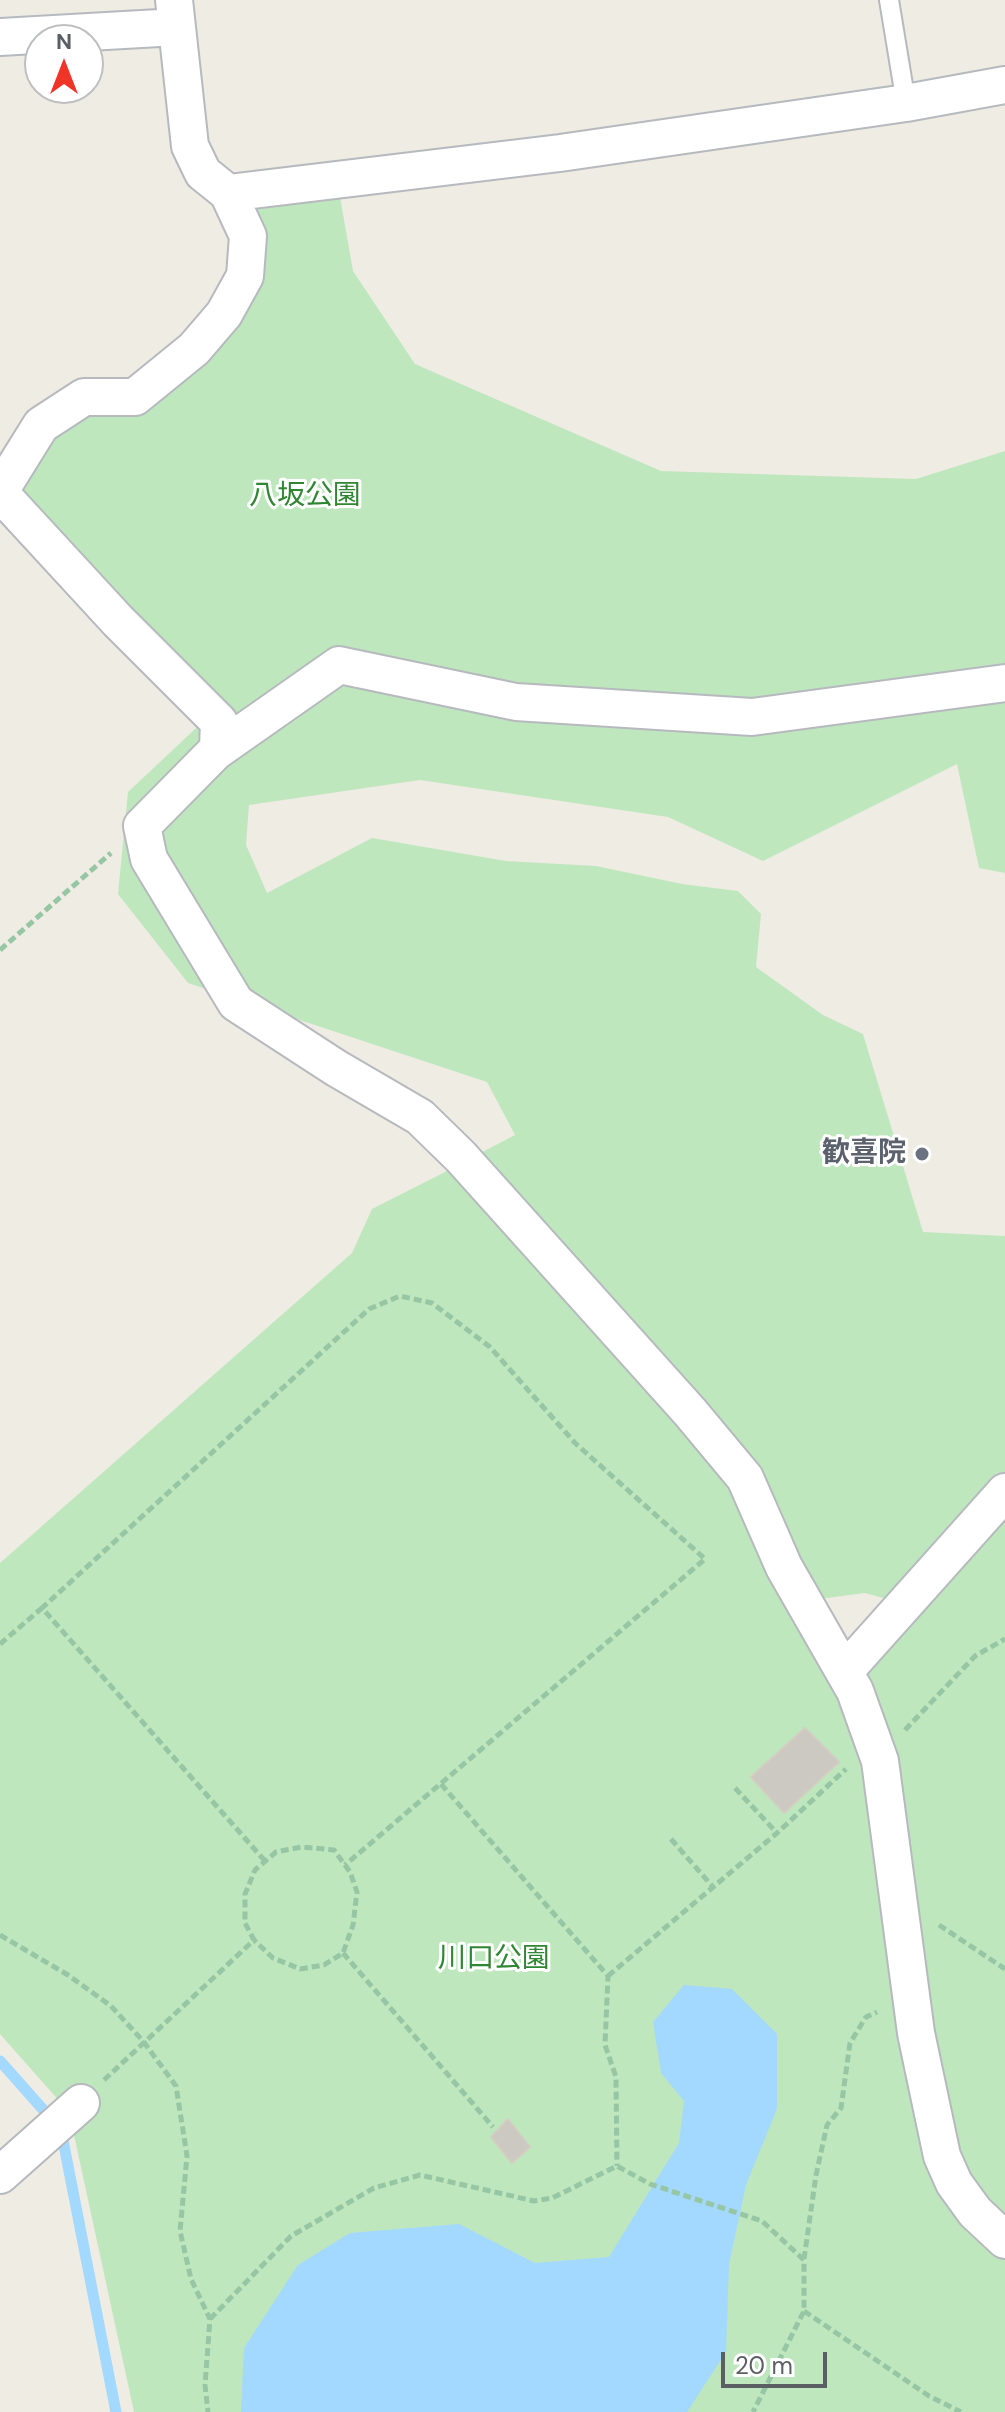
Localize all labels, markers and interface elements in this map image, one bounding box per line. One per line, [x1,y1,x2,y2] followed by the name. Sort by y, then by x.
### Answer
[24,24,104,104] north arrow
[56,27,72,56] text: N
[249,480,361,514] park label: 八坂公園
[822,1137,906,1171] place label: 歓喜院
[913,1145,931,1163] marker: 歓喜院
[438,1943,550,1977] park label: 川口公園
[725,2336,831,2386] scale bar
[735,2350,793,2381] text: 20 m

